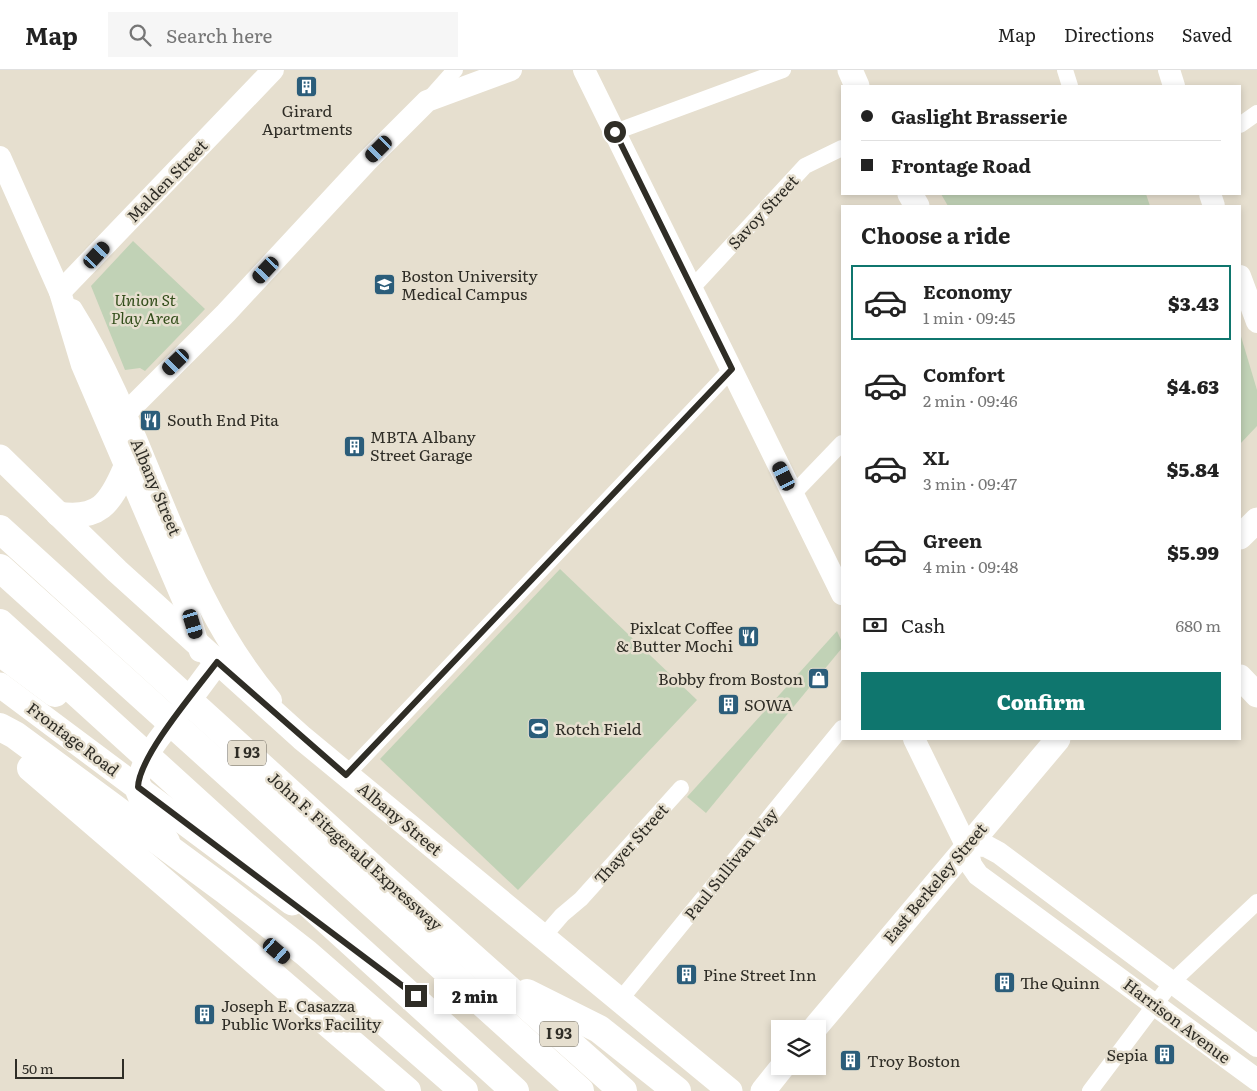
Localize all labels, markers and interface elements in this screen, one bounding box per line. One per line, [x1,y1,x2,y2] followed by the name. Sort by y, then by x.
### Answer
[108,12,458,57] search box
[25,17,78,52] text: Map
[126,21,154,49] icon: search
[166,21,272,49] text: Search here
[998,21,1036,48] text: Map
[1064,21,1154,48] text: Directions
[1182,21,1232,48] text: Saved
[295,75,319,99] building icon: Girard Apartments
[262,98,352,140] place label: Girard Apartments
[891,102,1068,130] text: Gaslight Brasserie
[604,121,626,143] route start
[121,133,212,227] street label: Malden Street
[363,133,394,165] car
[891,151,1031,179] text: Frontage Road
[722,168,803,254] street label: Savoy Street
[861,218,1010,251] text: Choose a ride
[81,239,112,271] car
[250,254,281,286] car
[401,263,539,305] place label: Boston University Medical Campus
[373,273,397,297] school or university icon: Boston University Medical Campus
[923,277,1012,305] text: Economy
[863,280,908,325] icon: car
[111,287,180,329] park label: Union St Play Area
[1168,289,1219,317] text: $3.43
[923,305,1015,329] text: 1 min · 09:45
[159,346,192,378] car
[923,360,1005,388] text: Comfort
[863,363,908,408] icon: car
[1167,372,1219,400] text: $4.63
[923,388,1018,412] text: 2 min · 09:46
[167,407,279,431] place label: South End Pita
[139,408,163,432] restaurant icon: South End Pita
[370,424,476,466] place label: MBTA Albany Street Garage
[126,434,188,539] street label: Albany Street
[342,434,366,458] building icon: MBTA Albany Street Garage
[923,443,950,471] text: XL
[863,446,908,491] icon: car
[1167,455,1219,483] text: $5.84
[770,459,797,493] car
[923,471,1017,495] text: 3 min · 09:47
[923,526,982,554] text: Green
[863,529,908,574] icon: car
[1167,538,1219,566] text: $5.99
[923,554,1018,578] text: 4 min · 09:48
[181,607,204,641] car
[861,611,889,639] icon: cash
[901,611,945,639] text: Cash
[1176,613,1221,637] text: 680 m
[616,615,733,657] place label: Pixlcat Coffee & Butter Mochi
[737,625,761,649] restaurant icon: Pixlcat Coffee & Butter Mochi
[658,666,803,690] place label: Bobby from Boston
[807,667,831,691] shop icon: Bobby from Boston
[861,672,1221,730] button: Confirm
[744,692,793,716] place label: SOWA
[716,693,740,717] building icon: SOWA
[22,695,125,781] street label: Frontage Road
[555,716,642,740] place label: Rotch Field
[527,717,551,741] sports icon: Rotch Field
[228,740,266,766] road number: I 93
[263,765,449,936] street label: John F. Fitzgerald Expressway
[353,776,448,861] street label: Albany Street
[588,797,673,889] street label: Thayer Street
[678,802,783,924] street label: Paul Sullivan Way
[877,817,992,948] street label: East Berkeley Street
[260,935,293,967] car
[703,962,817,986] place label: Pine Street Inn
[675,963,699,987] building icon: Pine Street Inn
[1020,970,1100,994] place label: The Quinn
[992,971,1016,995] building icon: The Quinn
[1119,972,1236,1069] street label: Harrison Avenue
[434,978,516,1014] callout: 2 min
[452,984,498,1008] text: 2 min
[405,985,427,1007] route end
[221,993,382,1035] place label: Joseph E. Casazza Public Works Facility
[193,1003,217,1027] building icon: Joseph E. Casazza Public Works Facility
[771,1020,826,1075] map controls
[771,1020,826,1075] button: layers
[540,1022,578,1046] road number: I 93
[1106,1042,1148,1066] place label: Sepia
[1152,1043,1176,1067] building icon: Sepia
[867,1048,961,1072] place label: Troy Boston
[839,1049,863,1073] building icon: Troy Boston
[15,1056,124,1079] scale bar
[22,1058,54,1078] text: 50 m

